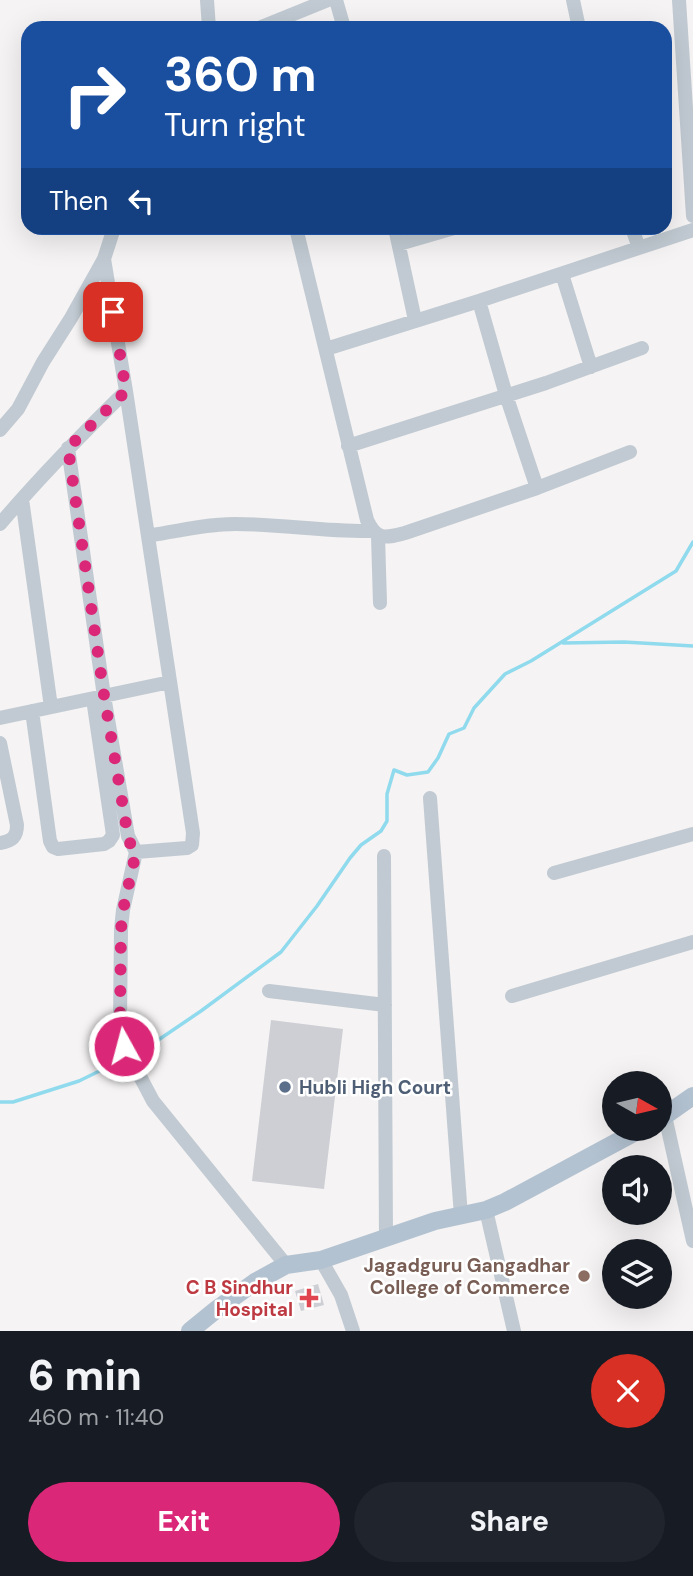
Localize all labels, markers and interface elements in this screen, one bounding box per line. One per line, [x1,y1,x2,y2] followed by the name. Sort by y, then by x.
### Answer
[164,42,317,106] text: 360 m
[49,49,140,140] icon: right
[164,104,306,146] text: Turn right
[122,182,160,220] icon: left
[49,184,108,218] text: Then
[83,282,143,342] pin
[94,293,132,331] icon: arrive
[87,1009,161,1083] position arrow
[602,1071,672,1141] north arrow
[602,1071,672,1309] map controls
[299,1075,451,1100] place label: Hubli High Court
[277,1079,293,1095] marker: Hubli High Court
[602,1155,672,1225] button: sound
[602,1239,672,1309] button: layers
[364,1253,570,1300] place label: Jagadguru Gangadhar College of Commerce
[576,1268,592,1284] marker: Jagadguru Gangadhar College of Commerce
[186,1275,293,1322] place label: C B Sindhur Hospital
[299,1288,319,1308] marker: C B Sindhur Hospital
[28,1348,142,1403] text: 6 min
[591,1354,665,1428] button: close
[28,1402,164,1432] text: 460 m · 11:40
[28,1482,340,1562] button: Exit
[354,1482,665,1562] button: Share

